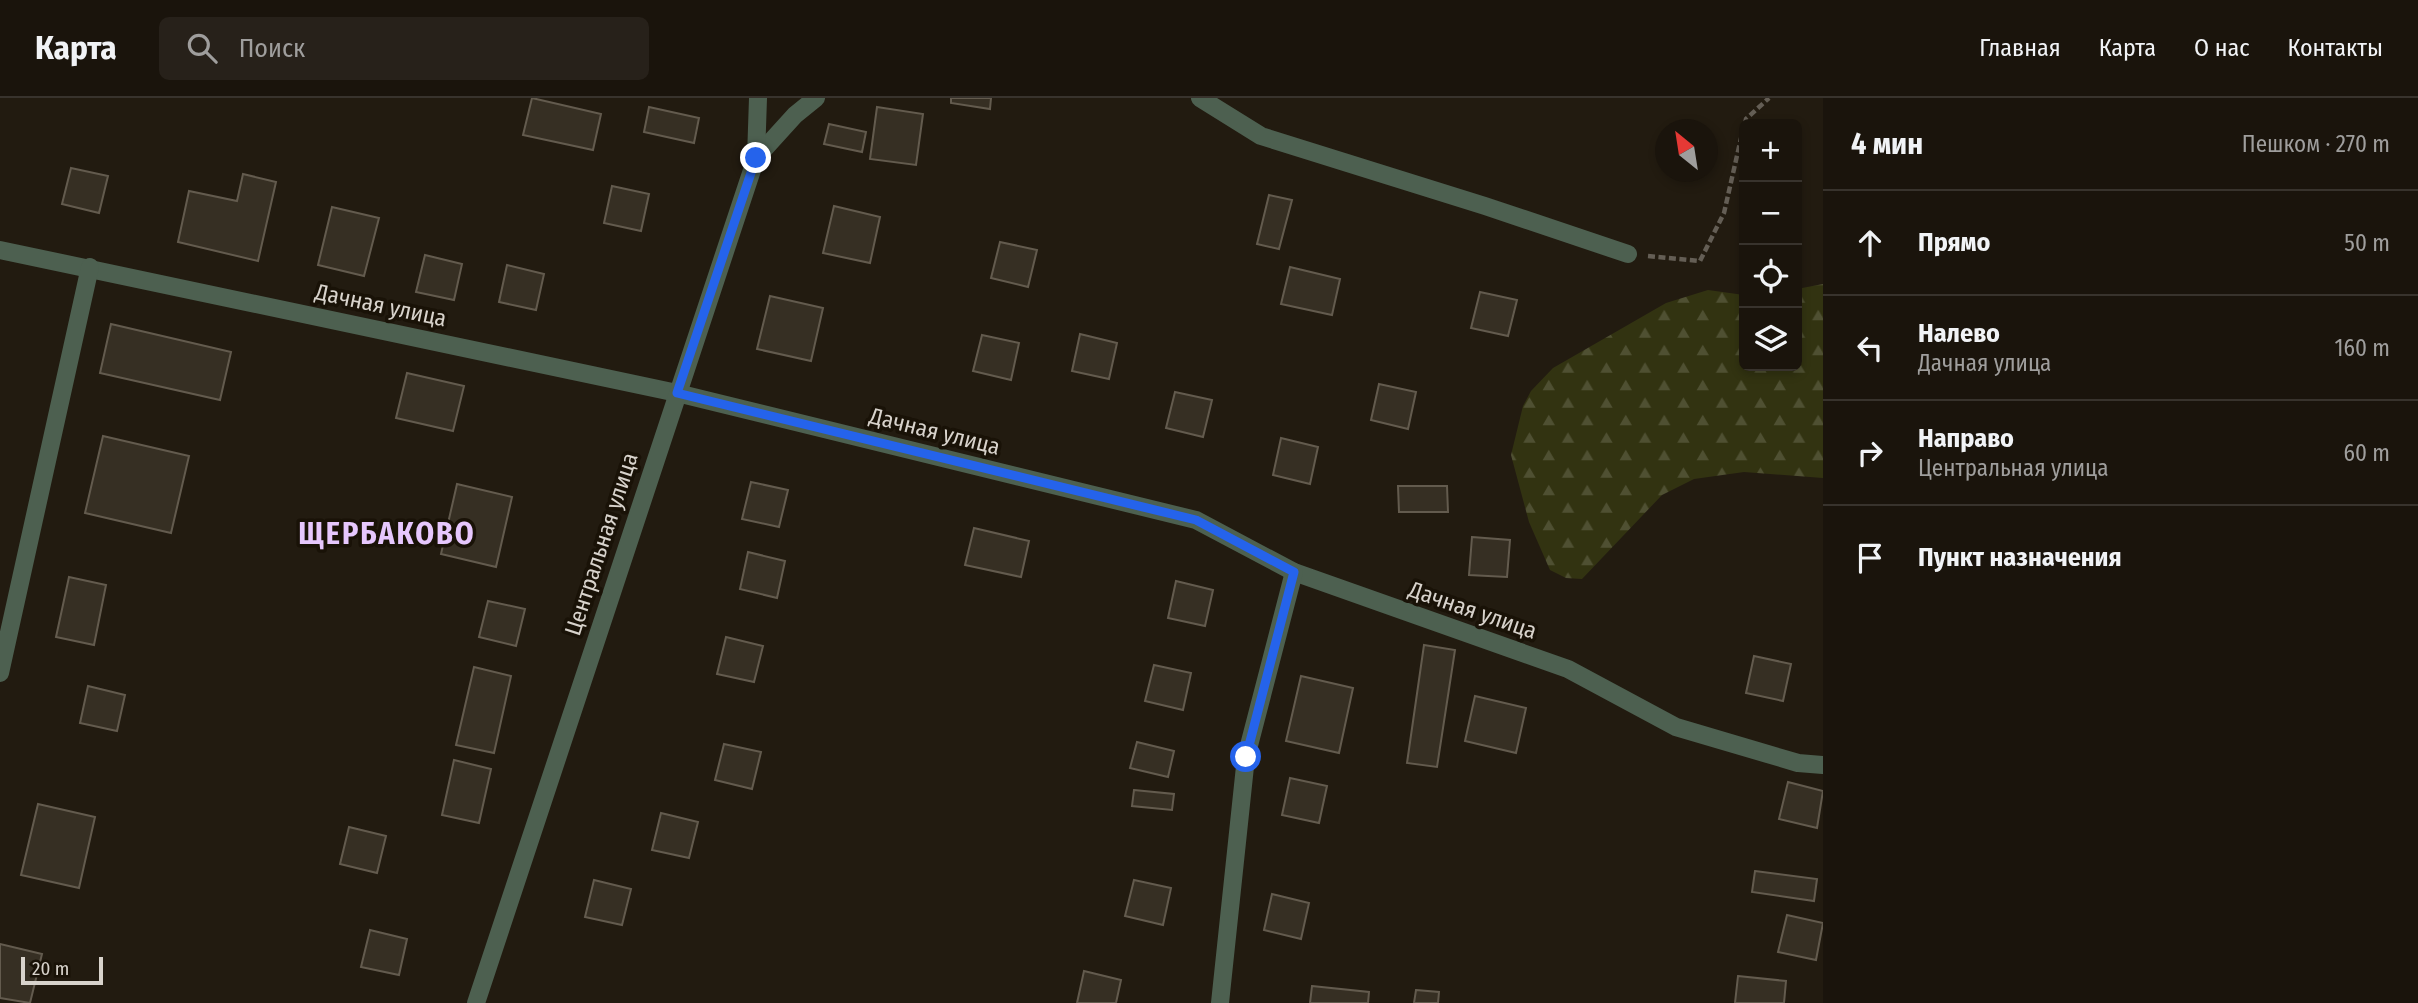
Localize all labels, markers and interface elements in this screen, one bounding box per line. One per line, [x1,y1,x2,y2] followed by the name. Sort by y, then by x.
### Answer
[159,17,649,80] search box
[35,28,117,68] text: Карта
[183,29,221,67] icon: search
[239,33,305,64] text: Поиск
[1979,34,2061,62] text: Главная
[2099,34,2156,62] text: Карта
[2194,34,2249,62] text: О нас
[2287,34,2383,62] text: Контакты
[1655,119,1718,182] north arrow
[1739,119,1802,371] map controls
[1739,119,1802,182] button: +
[1851,126,1923,162] text: 4 мин
[2242,130,2390,158] text: Пешком · 270 m
[740,142,771,173] route end
[1739,182,1802,245] button: −
[1851,224,1889,262] icon: ahead
[1918,227,1990,258] text: Прямо
[2344,229,2390,257] text: 50 m
[1739,245,1802,308] button: locate
[312,277,449,333] street label: Дачная улица
[1739,308,1802,371] button: layers
[1918,318,2000,349] text: Налево
[1851,329,1889,367] icon: left
[2335,334,2390,362] text: 160 m
[1918,349,2051,377] text: Дачная улица
[866,401,1003,461] street label: Дачная улица
[1918,423,2014,454] text: Направо
[1851,434,1889,472] icon: right
[2344,439,2390,467] text: 60 m
[558,449,644,639] street label: Центральная улица
[1918,454,2109,482] text: Центральная улица
[298,516,476,552] district label: ЩЕРБАКОВО
[1851,539,1889,577] icon: arrive
[1918,542,2122,573] text: Пункт назначения
[1404,575,1541,645] street label: Дачная улица
[1230,741,1261,772] route start
[21,954,103,986] scale bar
[32,957,69,980] text: 20 m

